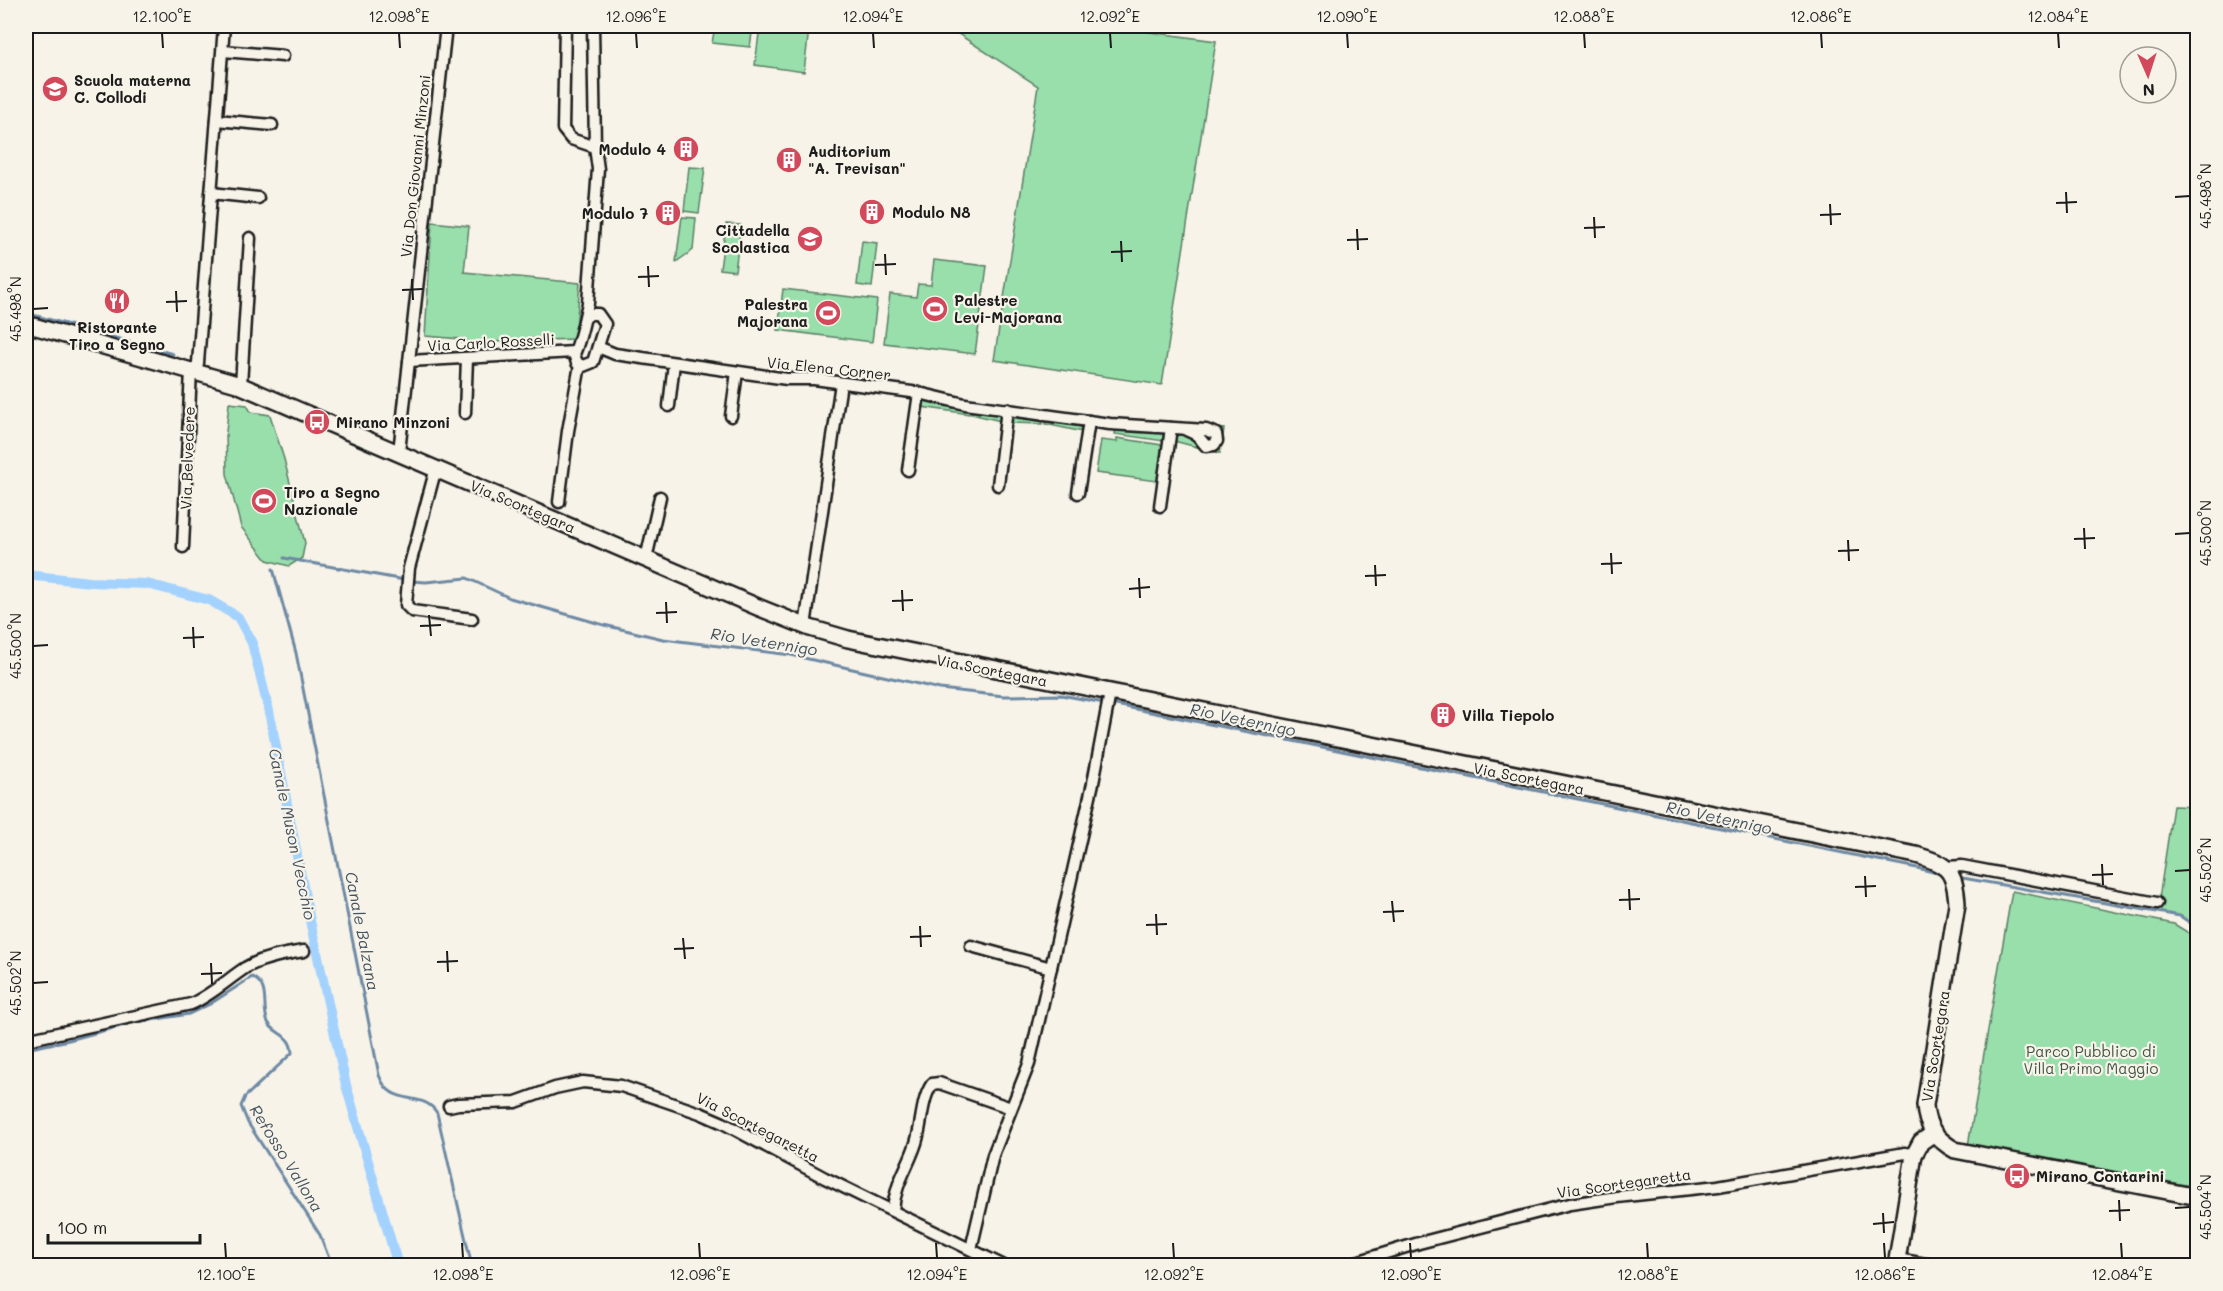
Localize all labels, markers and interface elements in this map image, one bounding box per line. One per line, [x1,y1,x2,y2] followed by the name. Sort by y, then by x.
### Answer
[132,6,192,26] text: 12.100°E
[368,6,430,26] text: 12.098°E
[605,6,667,26] text: 12.096°E
[843,6,904,26] text: 12.094°E
[1080,6,1141,26] text: 12.092°E
[1316,6,1378,26] text: 12.090°E
[1553,6,1615,26] text: 12.088°E
[1790,6,1852,26] text: 12.086°E
[2027,6,2089,26] text: 12.084°E
[2118,45,2178,105] north arrow
[74,70,191,107] place label: Scuola materna C. Collodi
[40,74,70,104] school or university icon: Scuola materna C. Collodi
[395,74,435,258] street label: Via Don Giovanni Minzoni
[2142,80,2155,101] text: N
[671,134,701,164] building icon: Modulo 4
[599,139,666,159] place label: Modulo 4
[808,141,906,178] place label: Auditorium "A. Trevisan"
[774,145,804,175] building icon: Auditorium "A. Trevisan"
[2195,163,2215,229] text: 45.498°N
[857,197,887,227] building icon: Modulo N8
[653,198,683,228] building icon: Modulo 7
[892,202,971,222] place label: Modulo N8
[582,203,648,223] place label: Modulo 7
[712,220,790,257] place label: Cittadella Scolastica
[795,224,825,254] school or university icon: Cittadella Scolastica
[5,276,25,342] text: 45.498°N
[102,286,132,316] restaurant icon: Ristorante Tiro a Segno
[954,290,1062,327] place label: Palestre Levi-Majorana
[737,294,808,331] place label: Palestra Majorana
[920,294,950,324] sports icon: Palestre Levi-Majorana
[813,298,843,328] sports icon: Palestra Majorana
[69,317,165,354] place label: Ristorante Tiro a Segno
[427,329,555,355] street label: Via Carlo Rosselli
[766,352,892,384] street label: Via Elena Corner
[175,406,199,510] street label: Via Belvedere
[302,407,332,437] bus stop icon: Mirano Minzoni
[336,412,450,432] place label: Mirano Minzoni
[467,475,579,537] street label: Via Scortegara
[284,482,380,519] place label: Tiro a Segno Nazionale
[249,486,279,516] sports icon: Tiro a Segno Nazionale
[2195,500,2215,566] text: 45.500°N
[5,613,25,679] text: 45.500°N
[709,622,819,660] water label: Rio Veternigo
[935,649,1049,691] street label: Via Scortegara
[1188,698,1298,741] water label: Rio Veternigo
[1428,700,1458,730] building icon: Villa Tiepolo
[1462,705,1554,725] place label: Villa Tiepolo
[265,746,322,922] water label: Canale Muson Vecchio
[1472,757,1586,799] street label: Via Scortegara
[1664,796,1774,839] water label: Rio Veternigo
[2195,837,2215,903] text: 45.502°N
[341,870,385,992] water label: Canale Balzana
[5,950,25,1016] text: 45.502°N
[1916,989,1954,1103] street label: Via Scortegara
[2023,1041,2159,1078] park label: Parco Pubblico di Villa Primo Maggio
[693,1087,823,1167] street label: Via Scortegaretta
[245,1100,329,1216] water label: Refosso Vallona
[2002,1161,2032,1191] bus stop icon: Mirano Contarini
[1556,1164,1692,1202] street label: Via Scortegaretta
[2036,1166,2165,1186] place label: Mirano Contarini
[2195,1174,2215,1240] text: 45.504°N
[48,1207,200,1245] scale bar
[57,1215,107,1239] text: 100 m
[196,1264,256,1284] text: 12.100°E
[432,1264,494,1284] text: 12.098°E
[669,1264,731,1284] text: 12.096°E
[907,1264,968,1284] text: 12.094°E
[1144,1264,1205,1284] text: 12.092°E
[1380,1264,1442,1284] text: 12.090°E
[1617,1264,1679,1284] text: 12.088°E
[1854,1264,1916,1284] text: 12.086°E
[2091,1264,2153,1284] text: 12.084°E

